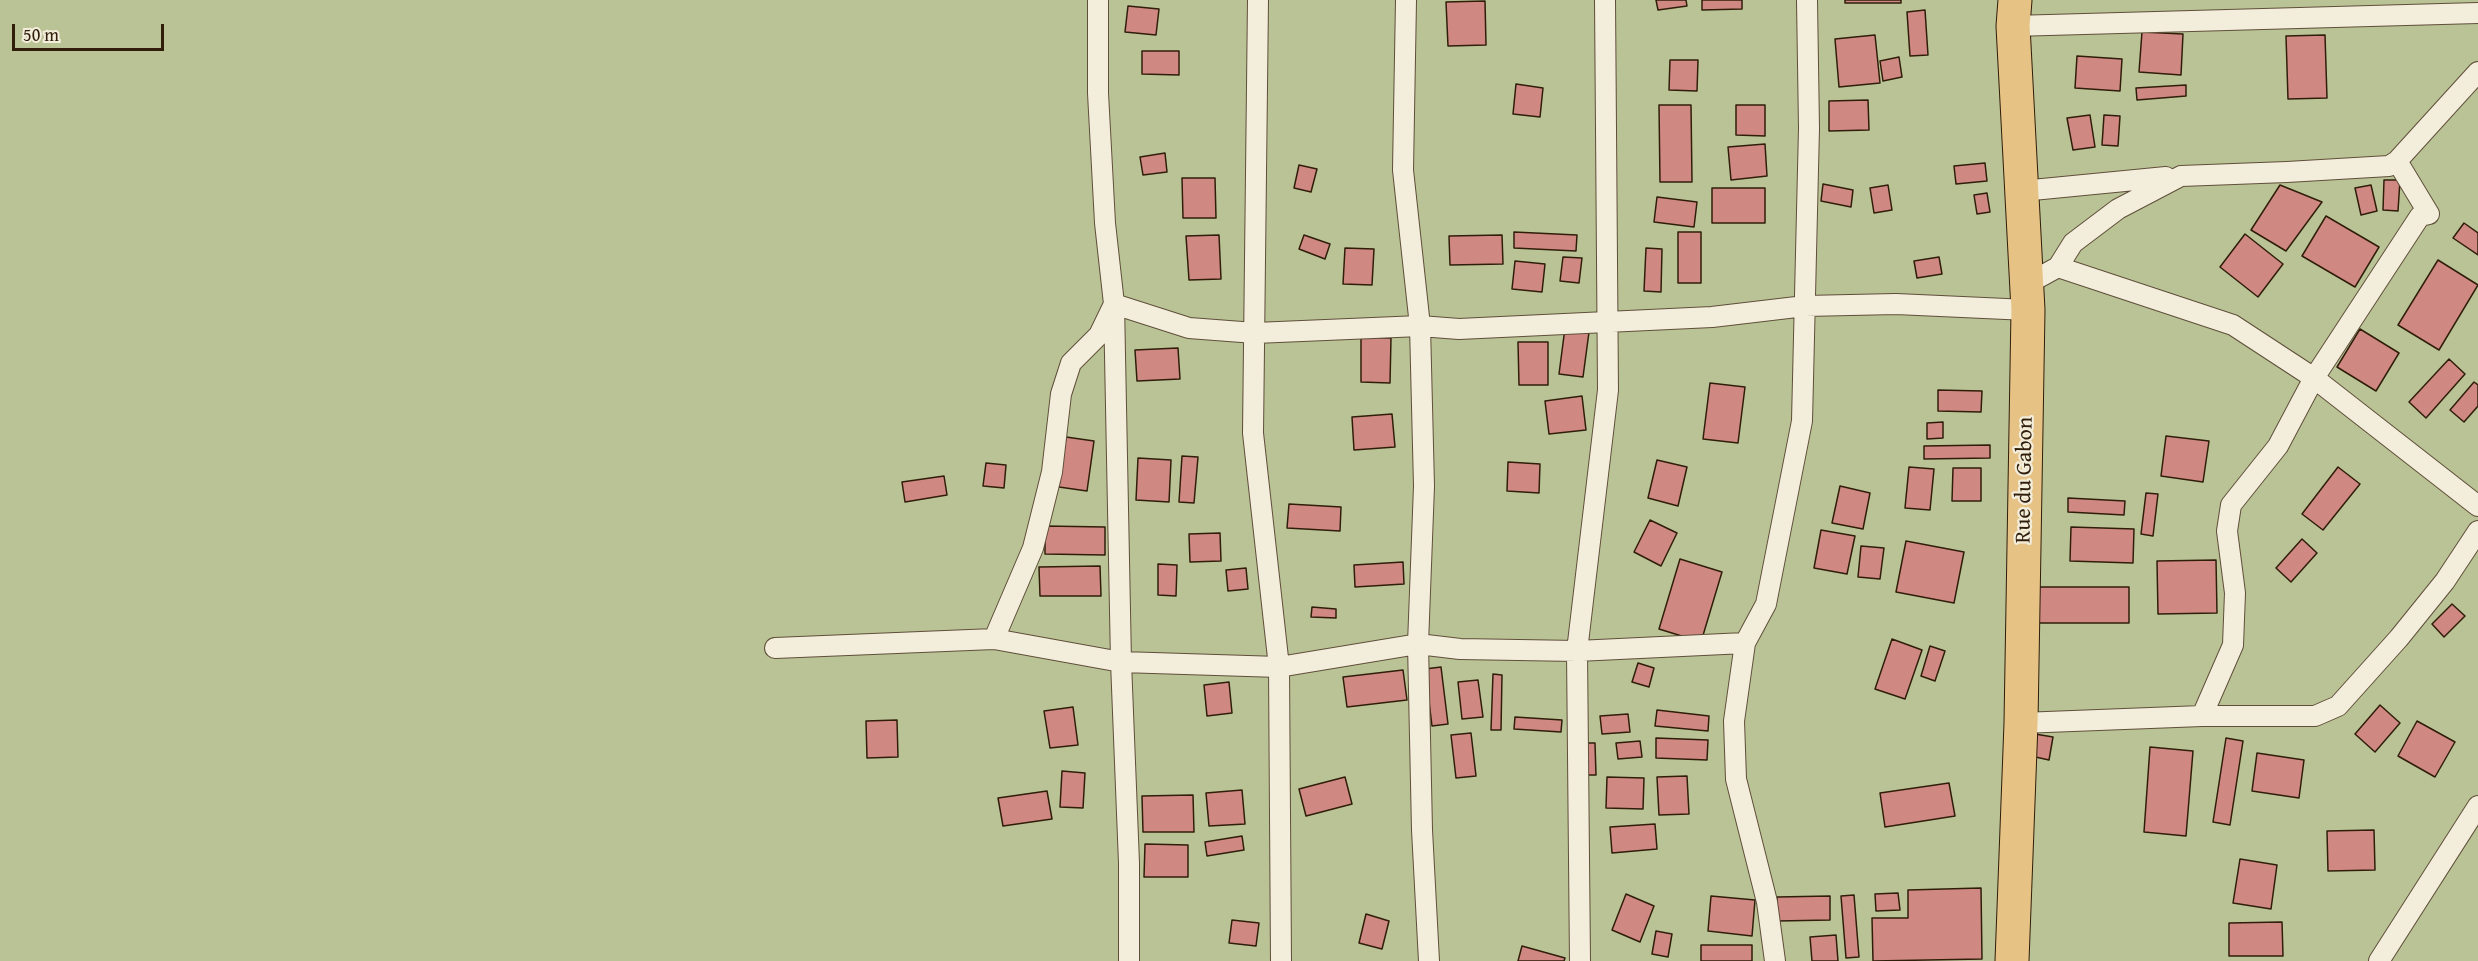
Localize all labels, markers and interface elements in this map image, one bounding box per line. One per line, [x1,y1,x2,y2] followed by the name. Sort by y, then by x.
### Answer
[15,12,166,50] scale bar
[23,21,59,48] text: 50 m
[2011,417,2039,543] street label: Rue du Gabon

